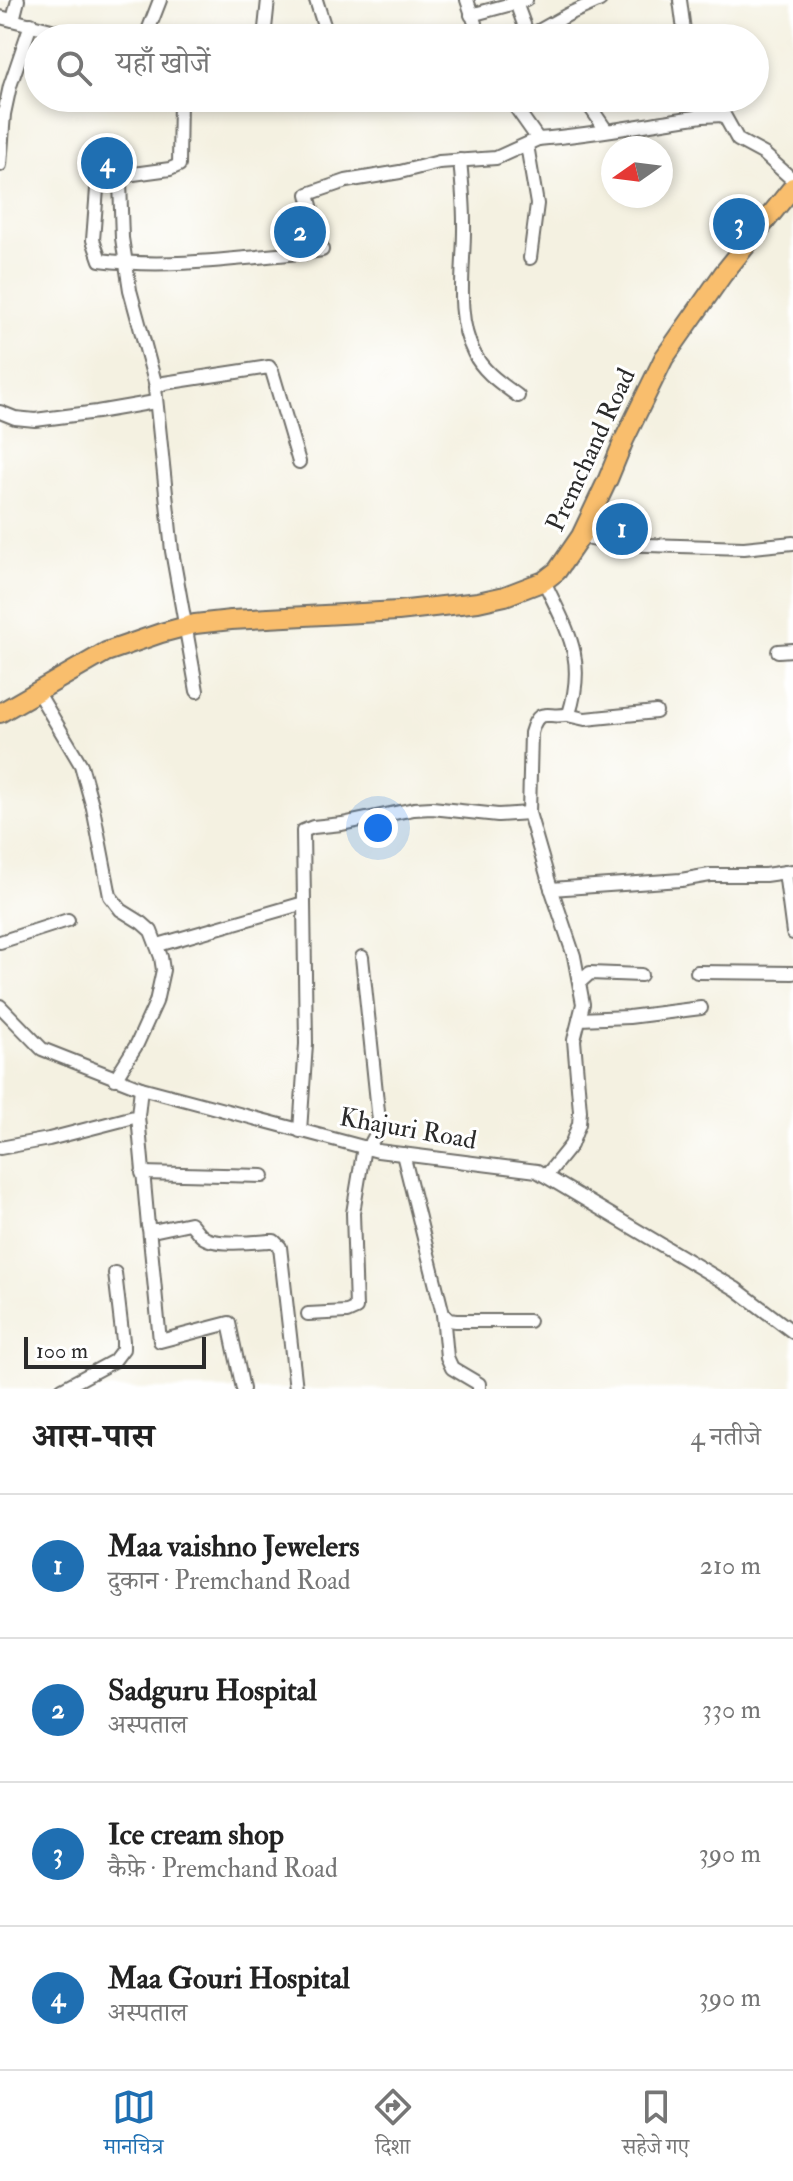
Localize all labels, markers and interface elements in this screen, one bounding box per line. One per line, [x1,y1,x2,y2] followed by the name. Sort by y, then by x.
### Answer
[24,24,769,112] search box
[116,45,210,82] text: यहाँ खोजें
[52,46,96,90] icon: search
[81,133,133,193] pin: 4
[601,136,673,208] north arrow
[713,194,765,254] pin: 3
[274,202,326,262] pin: 2
[539,363,643,537] street label: Premchand Road
[596,499,648,559] pin: 1
[358,808,398,848] your location
[337,1101,479,1157] street label: Khajuri Road
[24,1333,206,1369] scale bar
[36,1337,88,1365] text: 100 m
[32,1415,155,1458] text: आस-पास
[690,1421,761,1453] text: 4 नतीजे
[108,1528,360,1565] text: Maa vaishno Jewelers
[53,1550,63,1582] text: 1
[700,1550,761,1582] text: 210 m
[108,1565,351,1597] text: दुकान · Premchand Road
[108,1672,317,1709] text: Sadguru Hospital
[51,1694,65,1726] text: 2
[702,1694,761,1726] text: 330 m
[108,1709,187,1741] text: अस्पताल
[108,1816,284,1853] text: Ice cream shop
[53,1838,63,1870] text: 3
[699,1838,761,1870] text: 390 m
[108,1853,338,1885] text: कैफ़े · Premchand Road
[108,1960,350,1997] text: Maa Gouri Hospital
[51,1982,65,2014] text: 4
[699,1982,761,2014] text: 390 m
[108,1997,187,2029] text: अस्पताल
[104,2085,163,2168] tab: मानचित्र
[371,2085,415,2168] tab: दिशा
[622,2085,689,2168] tab: सहेजे गए

